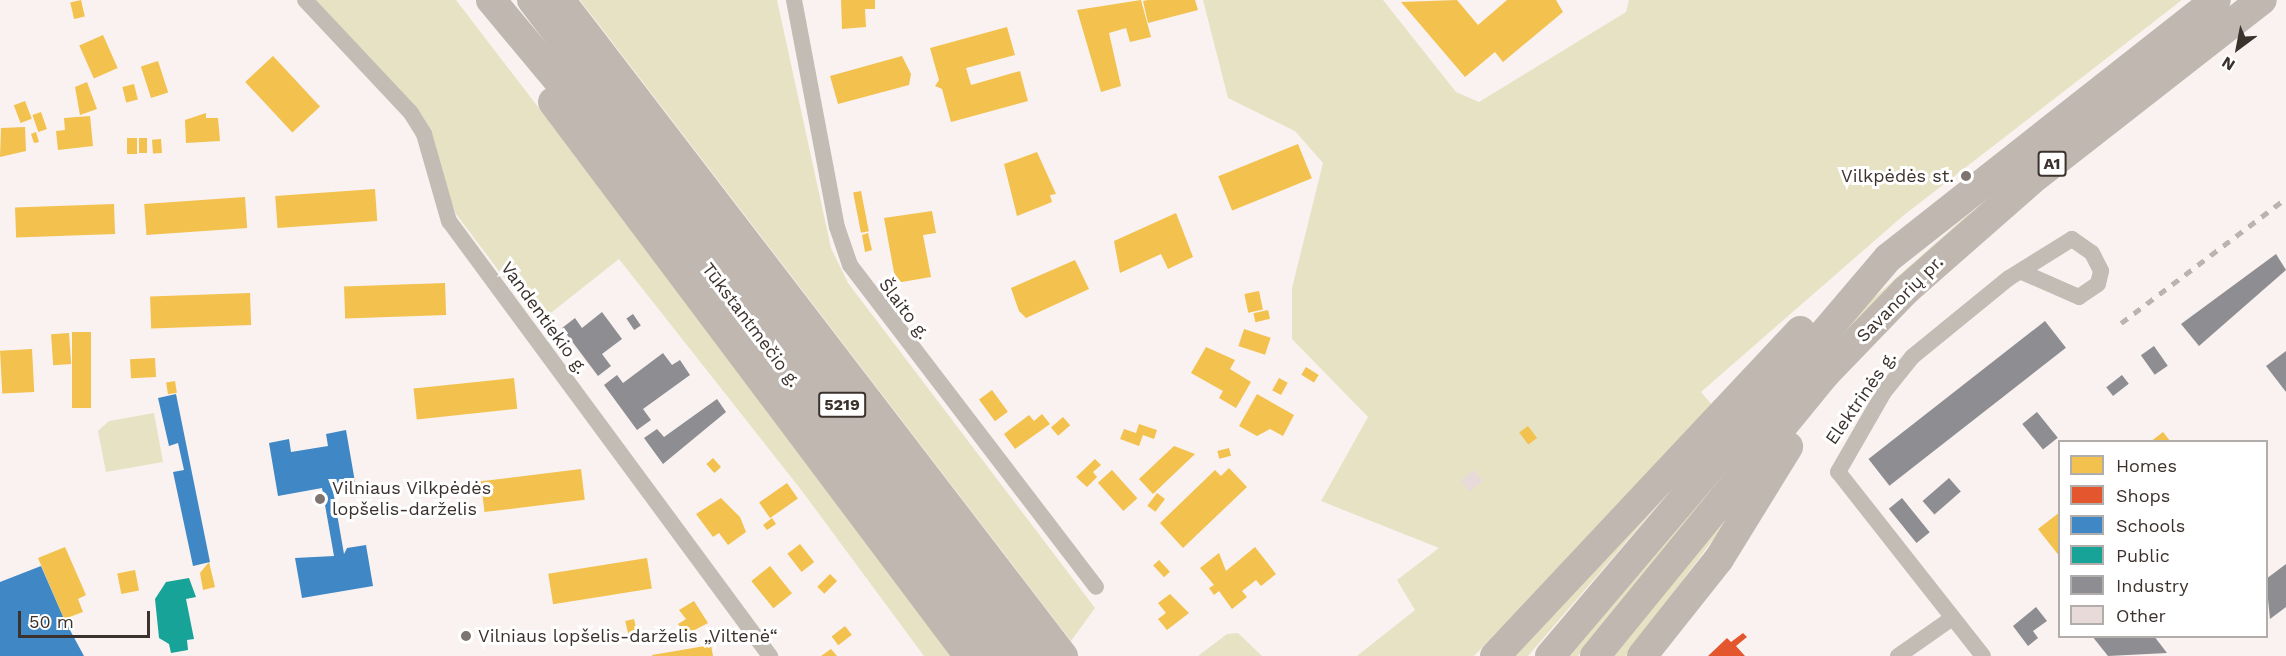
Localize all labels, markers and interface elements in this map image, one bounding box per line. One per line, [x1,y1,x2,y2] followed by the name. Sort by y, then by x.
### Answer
[2208,18,2268,78] north arrow
[2218,52,2238,75] text: N
[2037,151,2067,177] road number: A1
[1841,165,1954,187] place label: Vilkpėdės st.
[1959,169,1973,183] marker: Vilkpėdės st.
[1852,251,1948,347] street label: Savanorių pr.
[496,258,592,378] street label: Vandentiekio g.
[697,258,805,392] street label: Tūkstantmečio g.
[874,274,934,344] street label: Šlaito g.
[1821,347,1901,449] street label: Elektrinės g.
[818,392,866,418] road number: 5219
[2058,440,2268,638] legend
[2116,455,2177,476] text: Homes
[332,478,492,520] place label: Vilniaus Vilkpėdės lopšelis-darželis
[2116,485,2170,506] text: Shops
[313,492,327,506] marker: Vilniaus Vilkpėdės lopšelis-darželis
[2116,515,2185,536] text: Schools
[2116,545,2170,566] text: Public
[2116,575,2188,596] text: Industry
[21,599,153,637] scale bar
[2116,605,2166,626] text: Other
[29,611,74,632] text: 50 m
[478,625,778,647] place label: Vilniaus lopšelis-darželis „Viltenė“
[459,629,473,643] marker: Vilniaus lopšelis-darželis „Viltenė“

